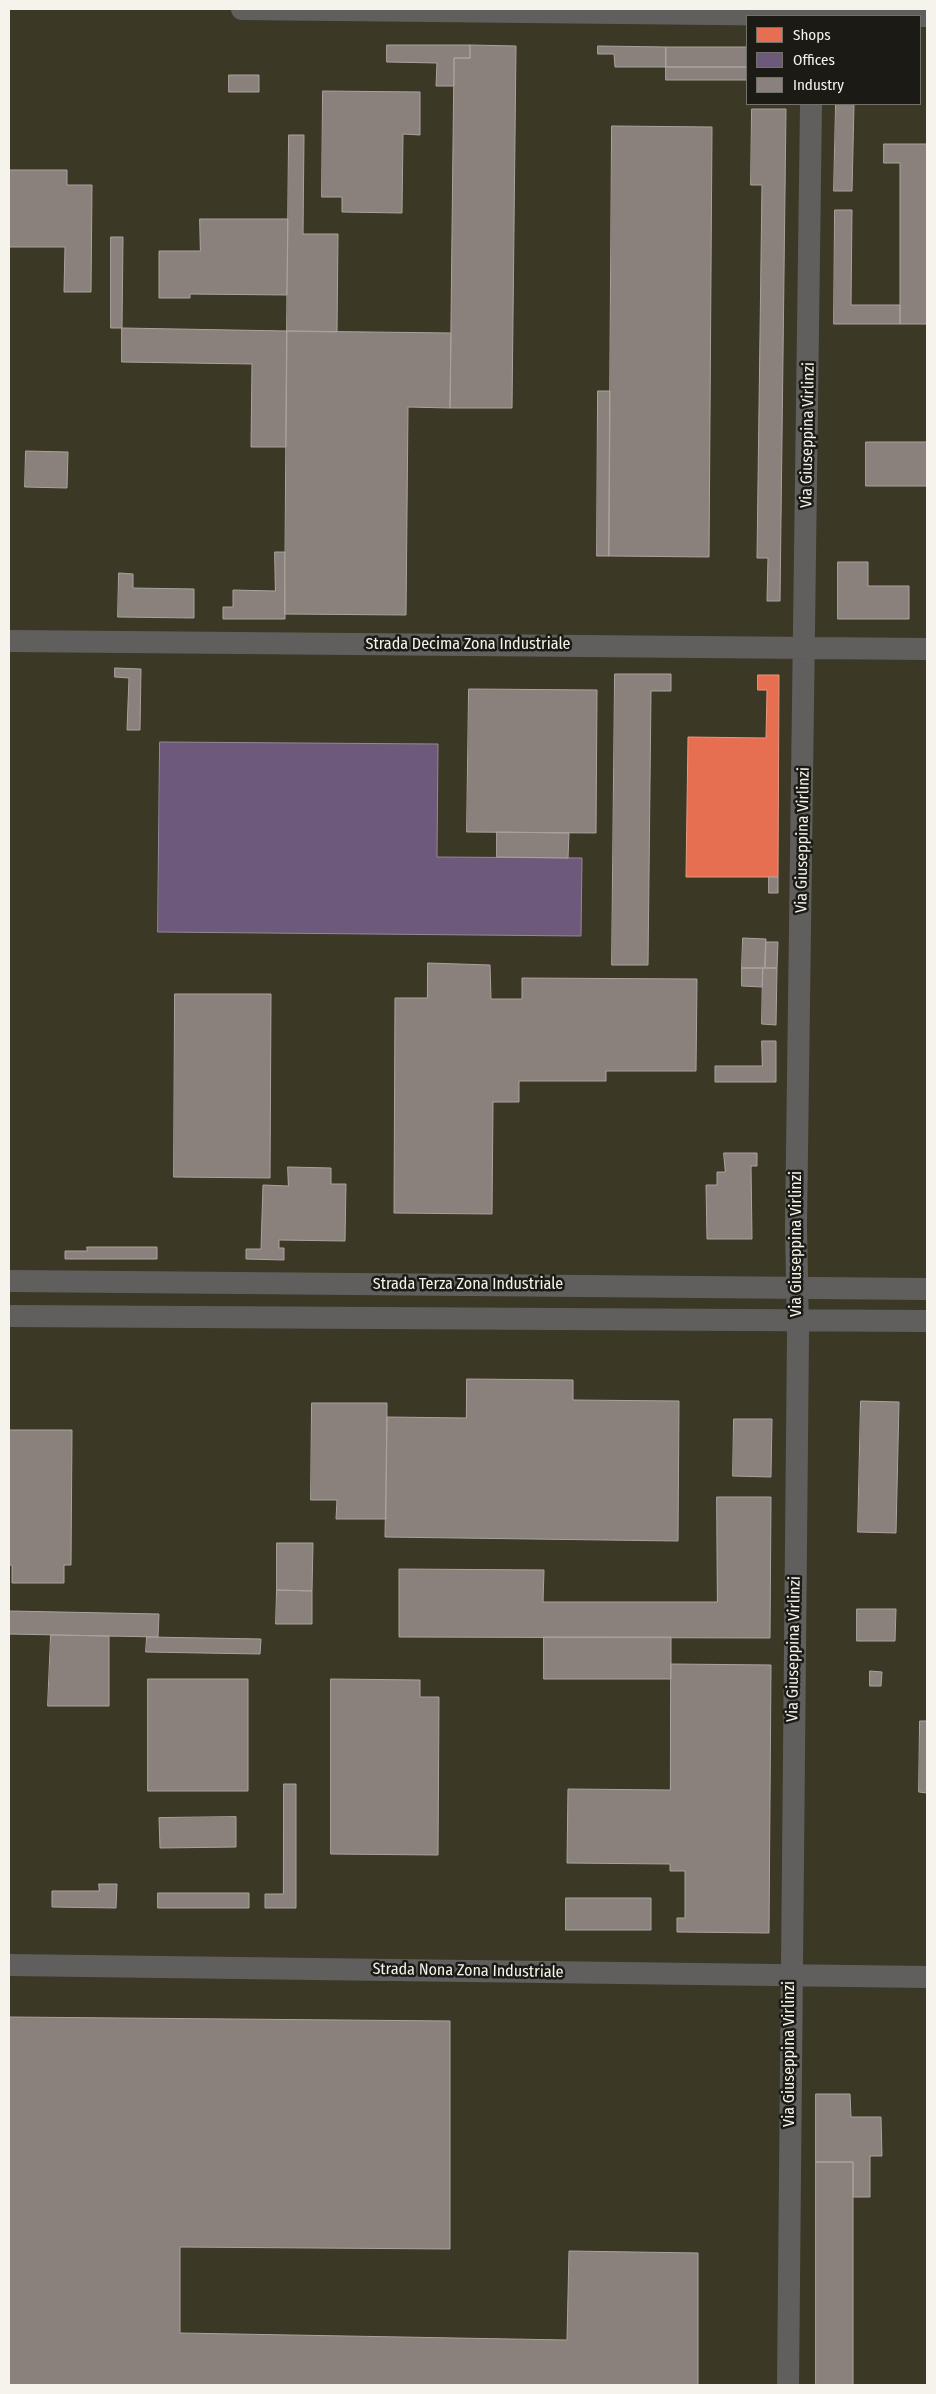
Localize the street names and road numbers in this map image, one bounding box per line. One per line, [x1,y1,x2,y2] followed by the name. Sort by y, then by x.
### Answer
[797,362,819,508] street label: Via Giuseppina Virlinzi
[366,635,570,655] street label: Strada Decima Zona Industriale
[792,767,814,913] street label: Via Giuseppina Virlinzi
[787,1171,807,1317] street label: Via Giuseppina Virlinzi
[373,1275,563,1295] street label: Strada Terza Zona Industriale
[783,1576,805,1722] street label: Via Giuseppina Virlinzi
[372,1960,564,1982] street label: Strada Nona Zona Industriale
[780,1981,800,2127] street label: Via Giuseppina Virlinzi

